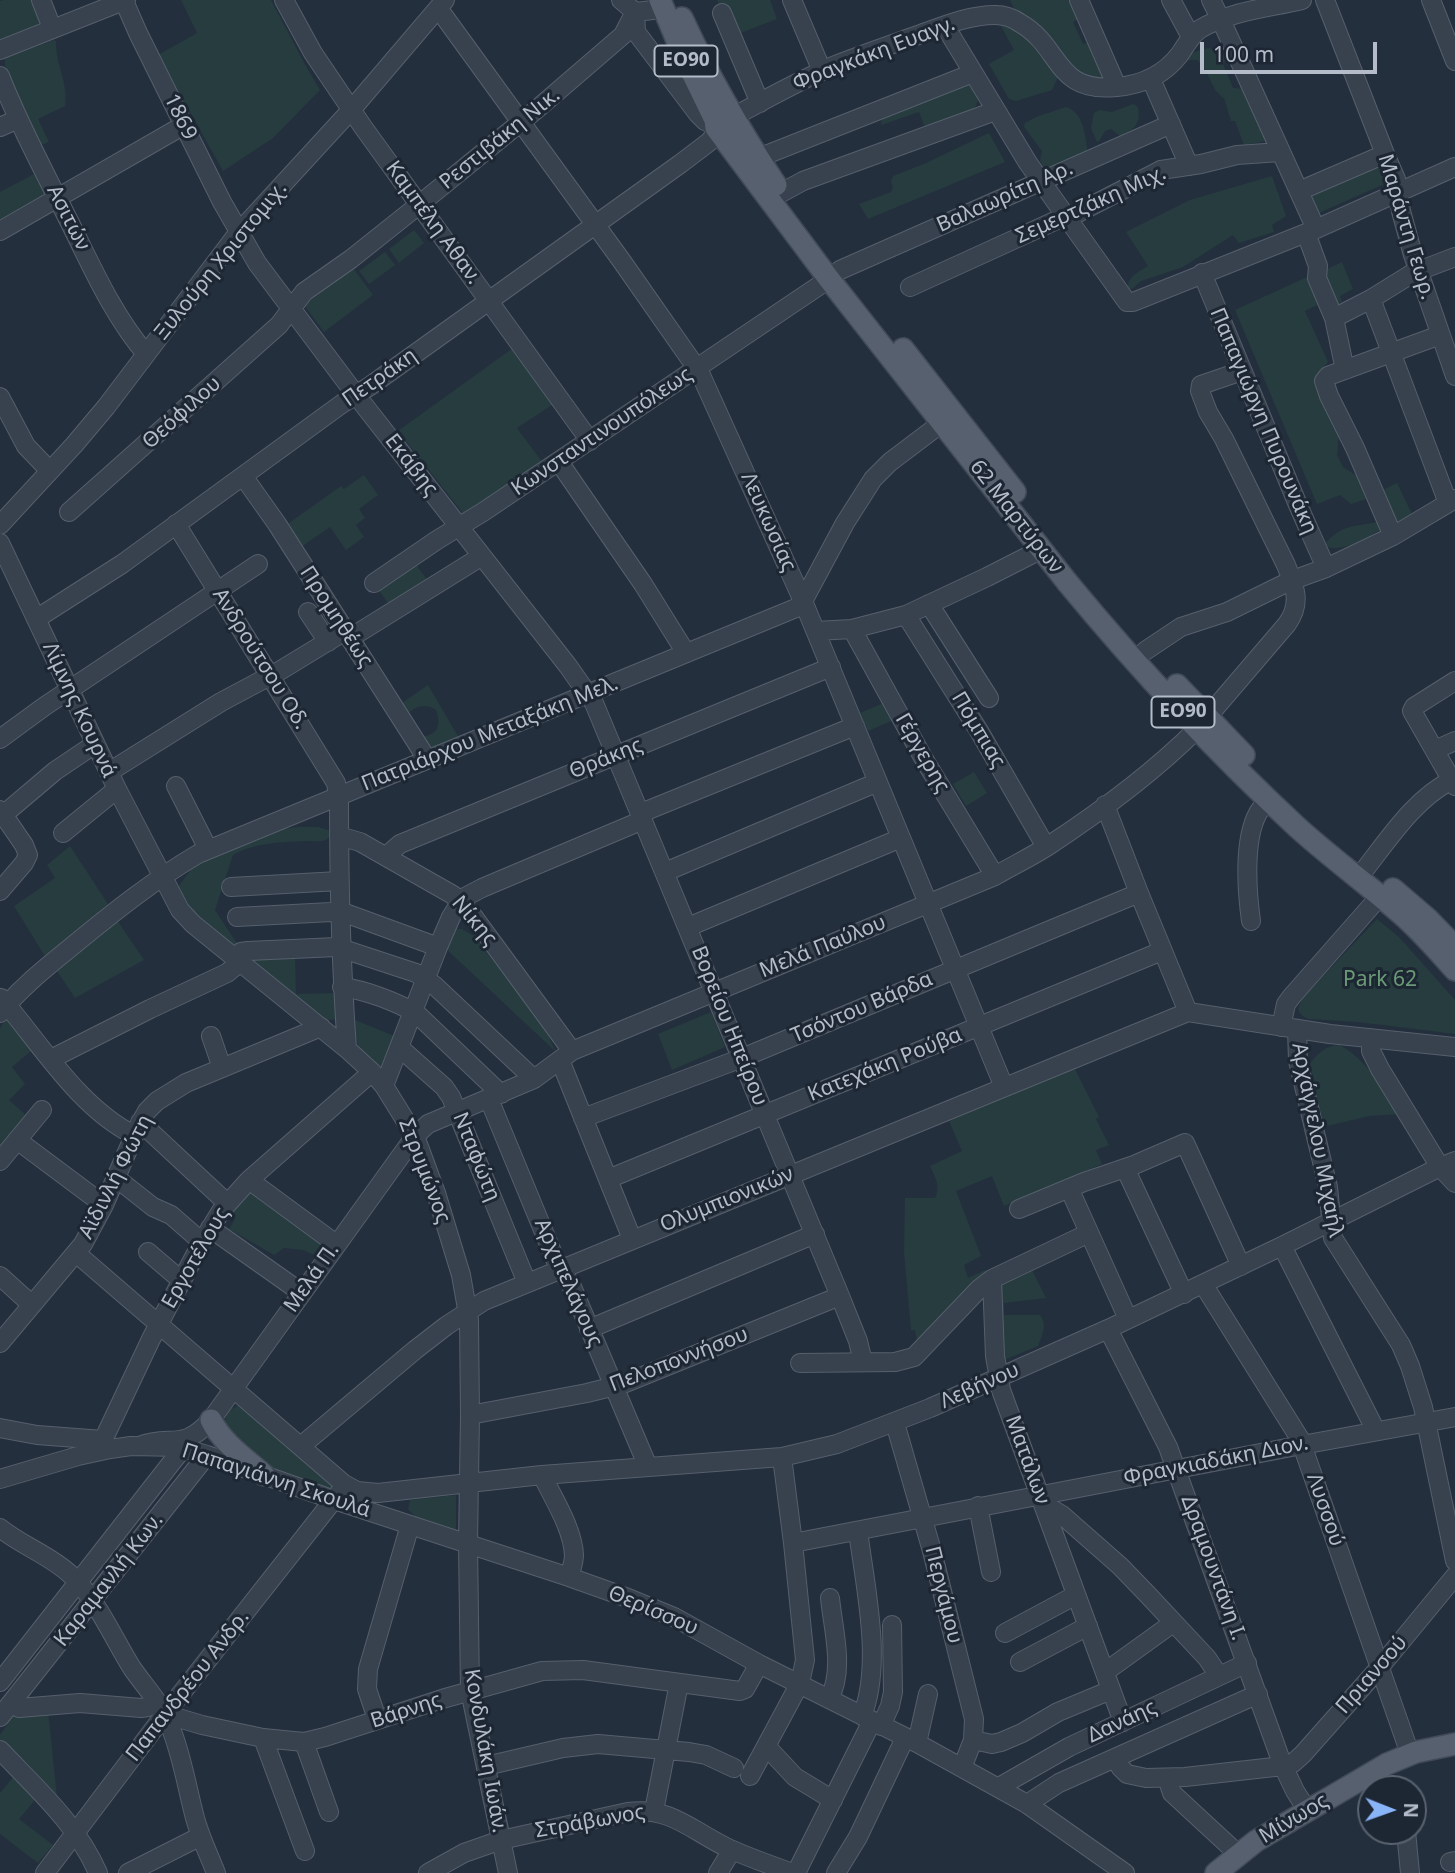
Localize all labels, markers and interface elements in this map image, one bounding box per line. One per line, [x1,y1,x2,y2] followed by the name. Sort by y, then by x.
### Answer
[789,12,959,96] street label: Φραγκάκη Ευαγγ.
[1203,28,1380,72] scale bar
[1213,40,1274,68] text: 100 m
[654,45,718,76] road number: ΕΟ90
[435,83,565,195] street label: Ρεστιβάκη Νικ.
[158,90,202,144] street label: 1869
[1372,151,1440,303] street label: Μαράντη Γεωρ.
[380,156,486,290] street label: Καμπέλη Αθαν.
[933,156,1077,238] street label: Βαλαωρίτη Αρ.
[1012,161,1170,249] street label: Σεμερτζάκη Μιχ.
[149,177,293,345] street label: Ξυλούρη Χριστομιχ.
[41,181,95,255] street label: Ασιτών
[1204,304,1322,538] street label: Παπαγιώργη Πυρουνάκη
[338,343,422,413] street label: Πετράκη
[507,362,697,502] street label: Κωνσταντινουπόλεως
[138,371,226,455] street label: Θεόφιλου
[379,429,443,501] street label: Εκάβης
[964,455,1068,579] street label: 62 Μαρτύρων
[735,469,801,575] street label: Λευκωσίας
[294,562,378,672] street label: Προμηθέως
[207,584,313,734] street label: Ανδρούτσου Οδ.
[37,638,121,782] street label: Λίμνης Κουρνά
[358,671,622,797] street label: Πατριάρχου Μεταξάκη Μελ.
[945,687,1011,773] street label: Πόμπιας
[1152,696,1214,727] road number: ΕΟ90
[889,709,955,797] street label: Γέργερης
[566,733,646,785] street label: Θράκης
[446,891,502,951] street label: Νίκης
[756,910,890,984] street label: Μελά Παύλου
[685,942,773,1110] street label: Βορείου Ηπείρου
[788,967,936,1049] street label: Τσόντου Βάρδα
[1343,967,1417,993] park label: Park 62
[804,1023,966,1107] street label: Κατεχάκη Ρούβα
[1286,1041,1348,1239] street label: Αρχάγγελου Μιχαήλ
[447,1109,505,1205] street label: Νταφώτη
[74,1111,158,1243] street label: Αϊδινλή Φώτη
[392,1115,456,1227] street label: Στρυμώνος
[657,1162,797,1238] street label: Ολυμπιονικών
[157,1203,235,1313] street label: Εργοτέλους
[528,1215,608,1351] street label: Αρχιπελάγους
[279,1238,345,1318] street label: Μελά Π.
[606,1322,752,1398] street label: Πελοποννήσου
[936,1357,1024,1415] street label: Λεβήνου
[999,1412,1055,1508] street label: Ματάλων
[1122,1431,1310,1491] street label: Φραγκιαδάκη Διον.
[179,1439,373,1523] street label: Παπαγιάννη Σκουλά
[1301,1470,1349,1550] street label: Λυσσού
[1175,1492,1251,1644] street label: Δραμουντάνη Ι.
[49,1508,169,1652] street label: Καραμανλή Κων.
[919,1544,967,1646] street label: Περγάμου
[604,1581,702,1641] street label: Θερίσσου
[121,1605,255,1767] street label: Παπανδρέου Ανδρ.
[1331,1631,1413,1719] street label: Πριανσού
[458,1667,512,1835] street label: Κονδυλάκη Ιωάν.
[368,1688,444,1734] street label: Βάρνης
[1084,1695,1160,1749] street label: Δανάης
[1357,1775,1427,1845] north arrow
[1255,1789,1333,1849] street label: Μίνωος
[533,1800,647,1844] street label: Στράβωνος
[1398,1802,1424,1818] text: N

